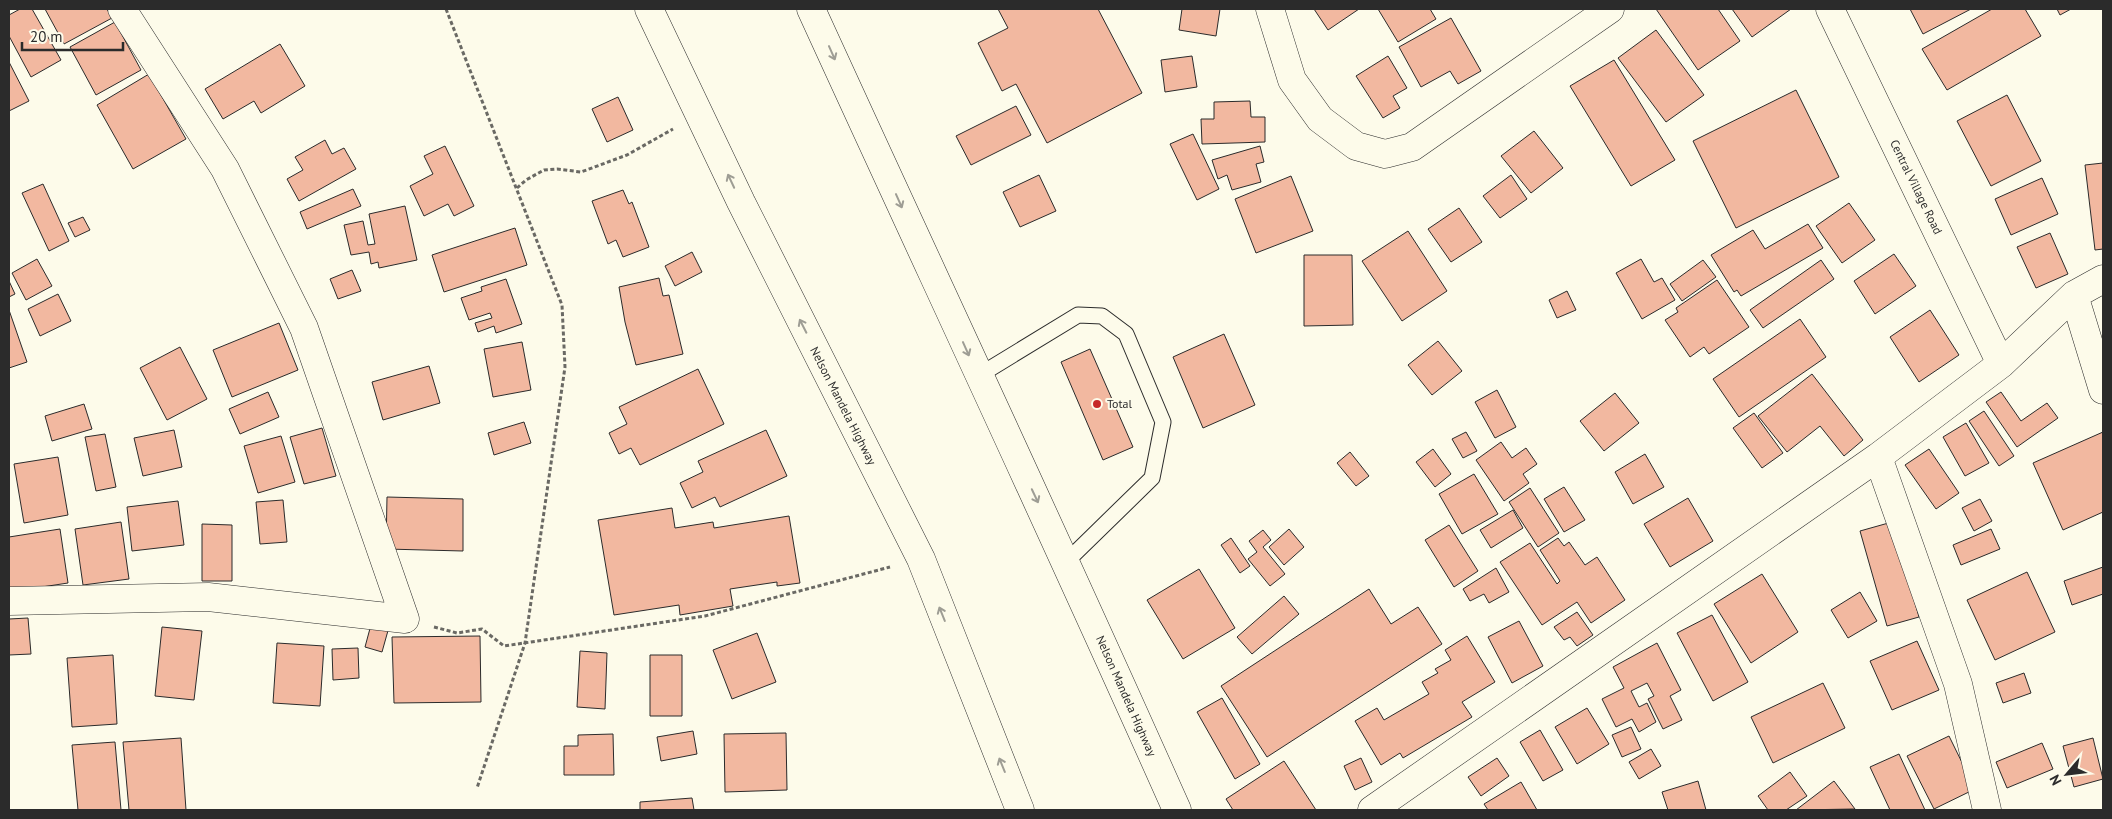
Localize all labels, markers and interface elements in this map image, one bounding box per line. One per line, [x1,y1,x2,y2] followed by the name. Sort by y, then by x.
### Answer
[22,20,124,52] scale bar
[30,27,63,46] text: 20 m
[827,45,837,60] one-way arrow
[1887,137,1946,237] street label: Central Village Road
[726,173,736,188] one-way arrow
[895,193,904,208] one-way arrow
[798,319,807,334] one-way arrow
[962,341,972,356] one-way arrow
[807,344,880,468] street label: Nelson Mandela Highway
[1107,396,1133,411] place label: Total
[1091,398,1103,410] marker: Total
[1031,488,1041,503] one-way arrow
[937,607,947,622] one-way arrow
[1093,633,1160,759] street label: Nelson Mandela Highway
[2042,749,2092,799] north arrow
[997,758,1007,773] one-way arrow
[2045,772,2066,788] text: N

